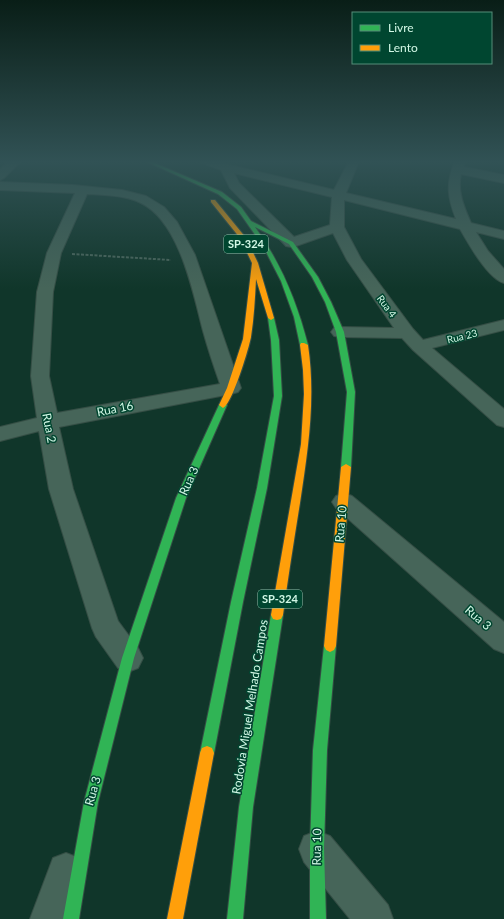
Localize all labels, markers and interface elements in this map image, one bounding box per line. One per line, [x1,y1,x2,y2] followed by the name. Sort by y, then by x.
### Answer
[352,12,492,64] legend
[388,20,414,35] text: Livre
[388,40,418,55] text: Lento
[224,235,268,253] road number: SP-324
[375,292,399,320] street label: Rua 4
[446,326,479,346] street label: Rua 23
[95,398,134,419] street label: Rua 16
[39,412,60,444] street label: Rua 2
[176,464,202,498] street label: Rua 3
[331,505,350,543] street label: Rua 10
[258,590,302,608] road number: SP-324
[462,602,495,633] street label: Rua 3
[228,619,271,795] street label: Rodovia Miguel Melhado Campos
[81,774,104,807] street label: Rua 3
[309,828,324,866] street label: Rua 10

